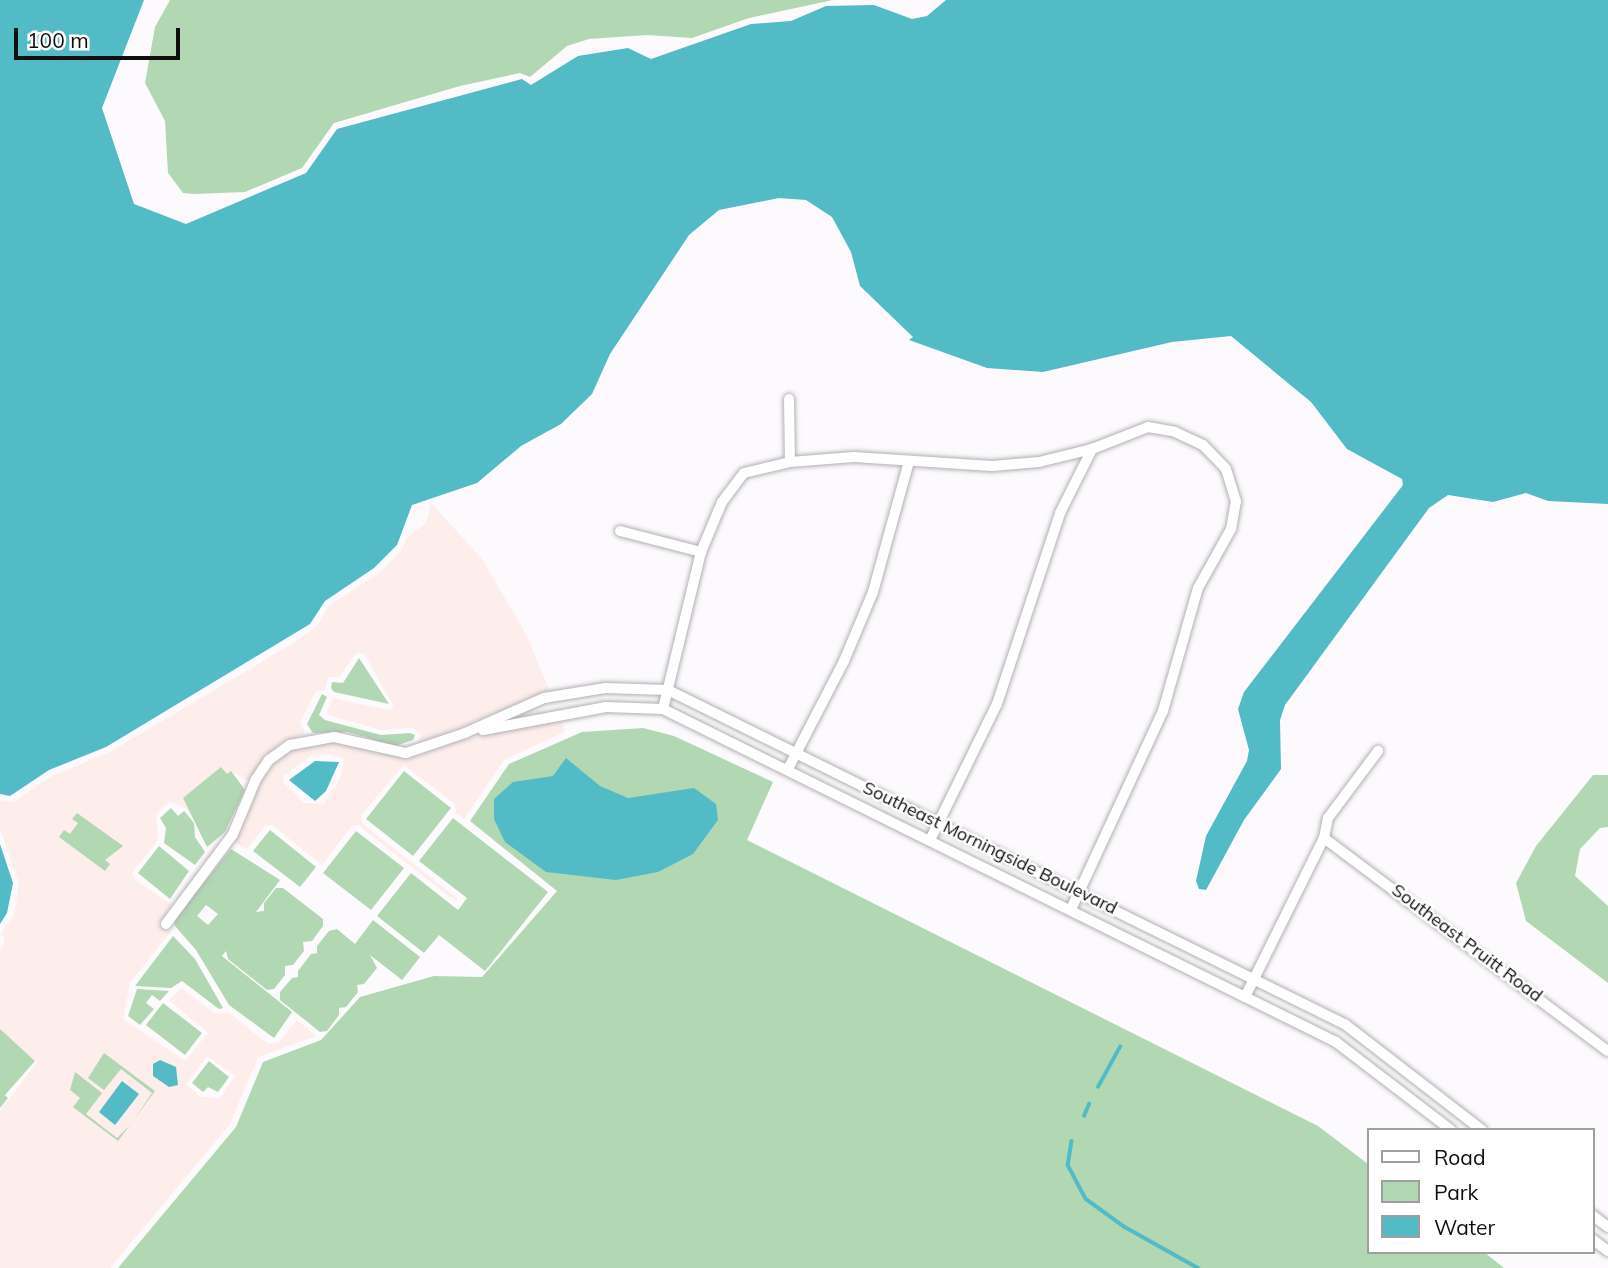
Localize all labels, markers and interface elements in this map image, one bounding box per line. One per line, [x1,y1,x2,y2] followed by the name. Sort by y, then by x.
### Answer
[18,14,184,58] scale bar
[27,27,89,53] text: 100 m
[859,777,1121,919] street label: Southeast Morningside Boulevard
[1387,879,1547,1007] street label: Southeast Pruitt Road
[1366,1128,1594,1254] legend
[1434,1144,1485,1170] text: Road
[1434,1179,1478,1205] text: Park
[1434,1214,1495,1240] text: Water

